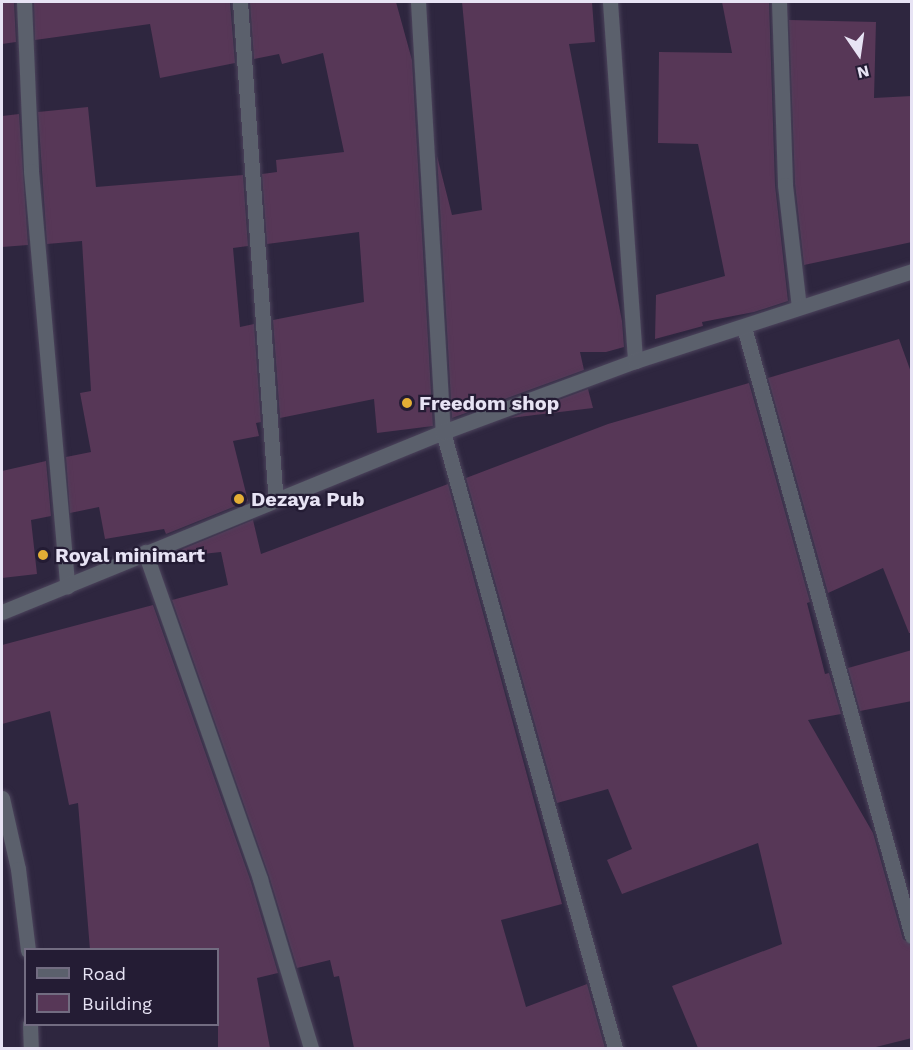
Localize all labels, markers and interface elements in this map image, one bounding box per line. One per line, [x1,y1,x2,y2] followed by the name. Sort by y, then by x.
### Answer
[829,24,889,84] north arrow
[855,61,871,83] text: N
[419,391,559,415] place label: Freedom shop
[400,396,414,410] marker: Freedom shop
[251,487,365,511] place label: Dezaya Pub
[232,492,246,506] marker: Dezaya Pub
[55,543,205,567] place label: Royal minimart
[36,548,50,562] marker: Royal minimart
[24,948,219,1026] legend
[82,963,126,984] text: Road
[82,993,152,1014] text: Building

